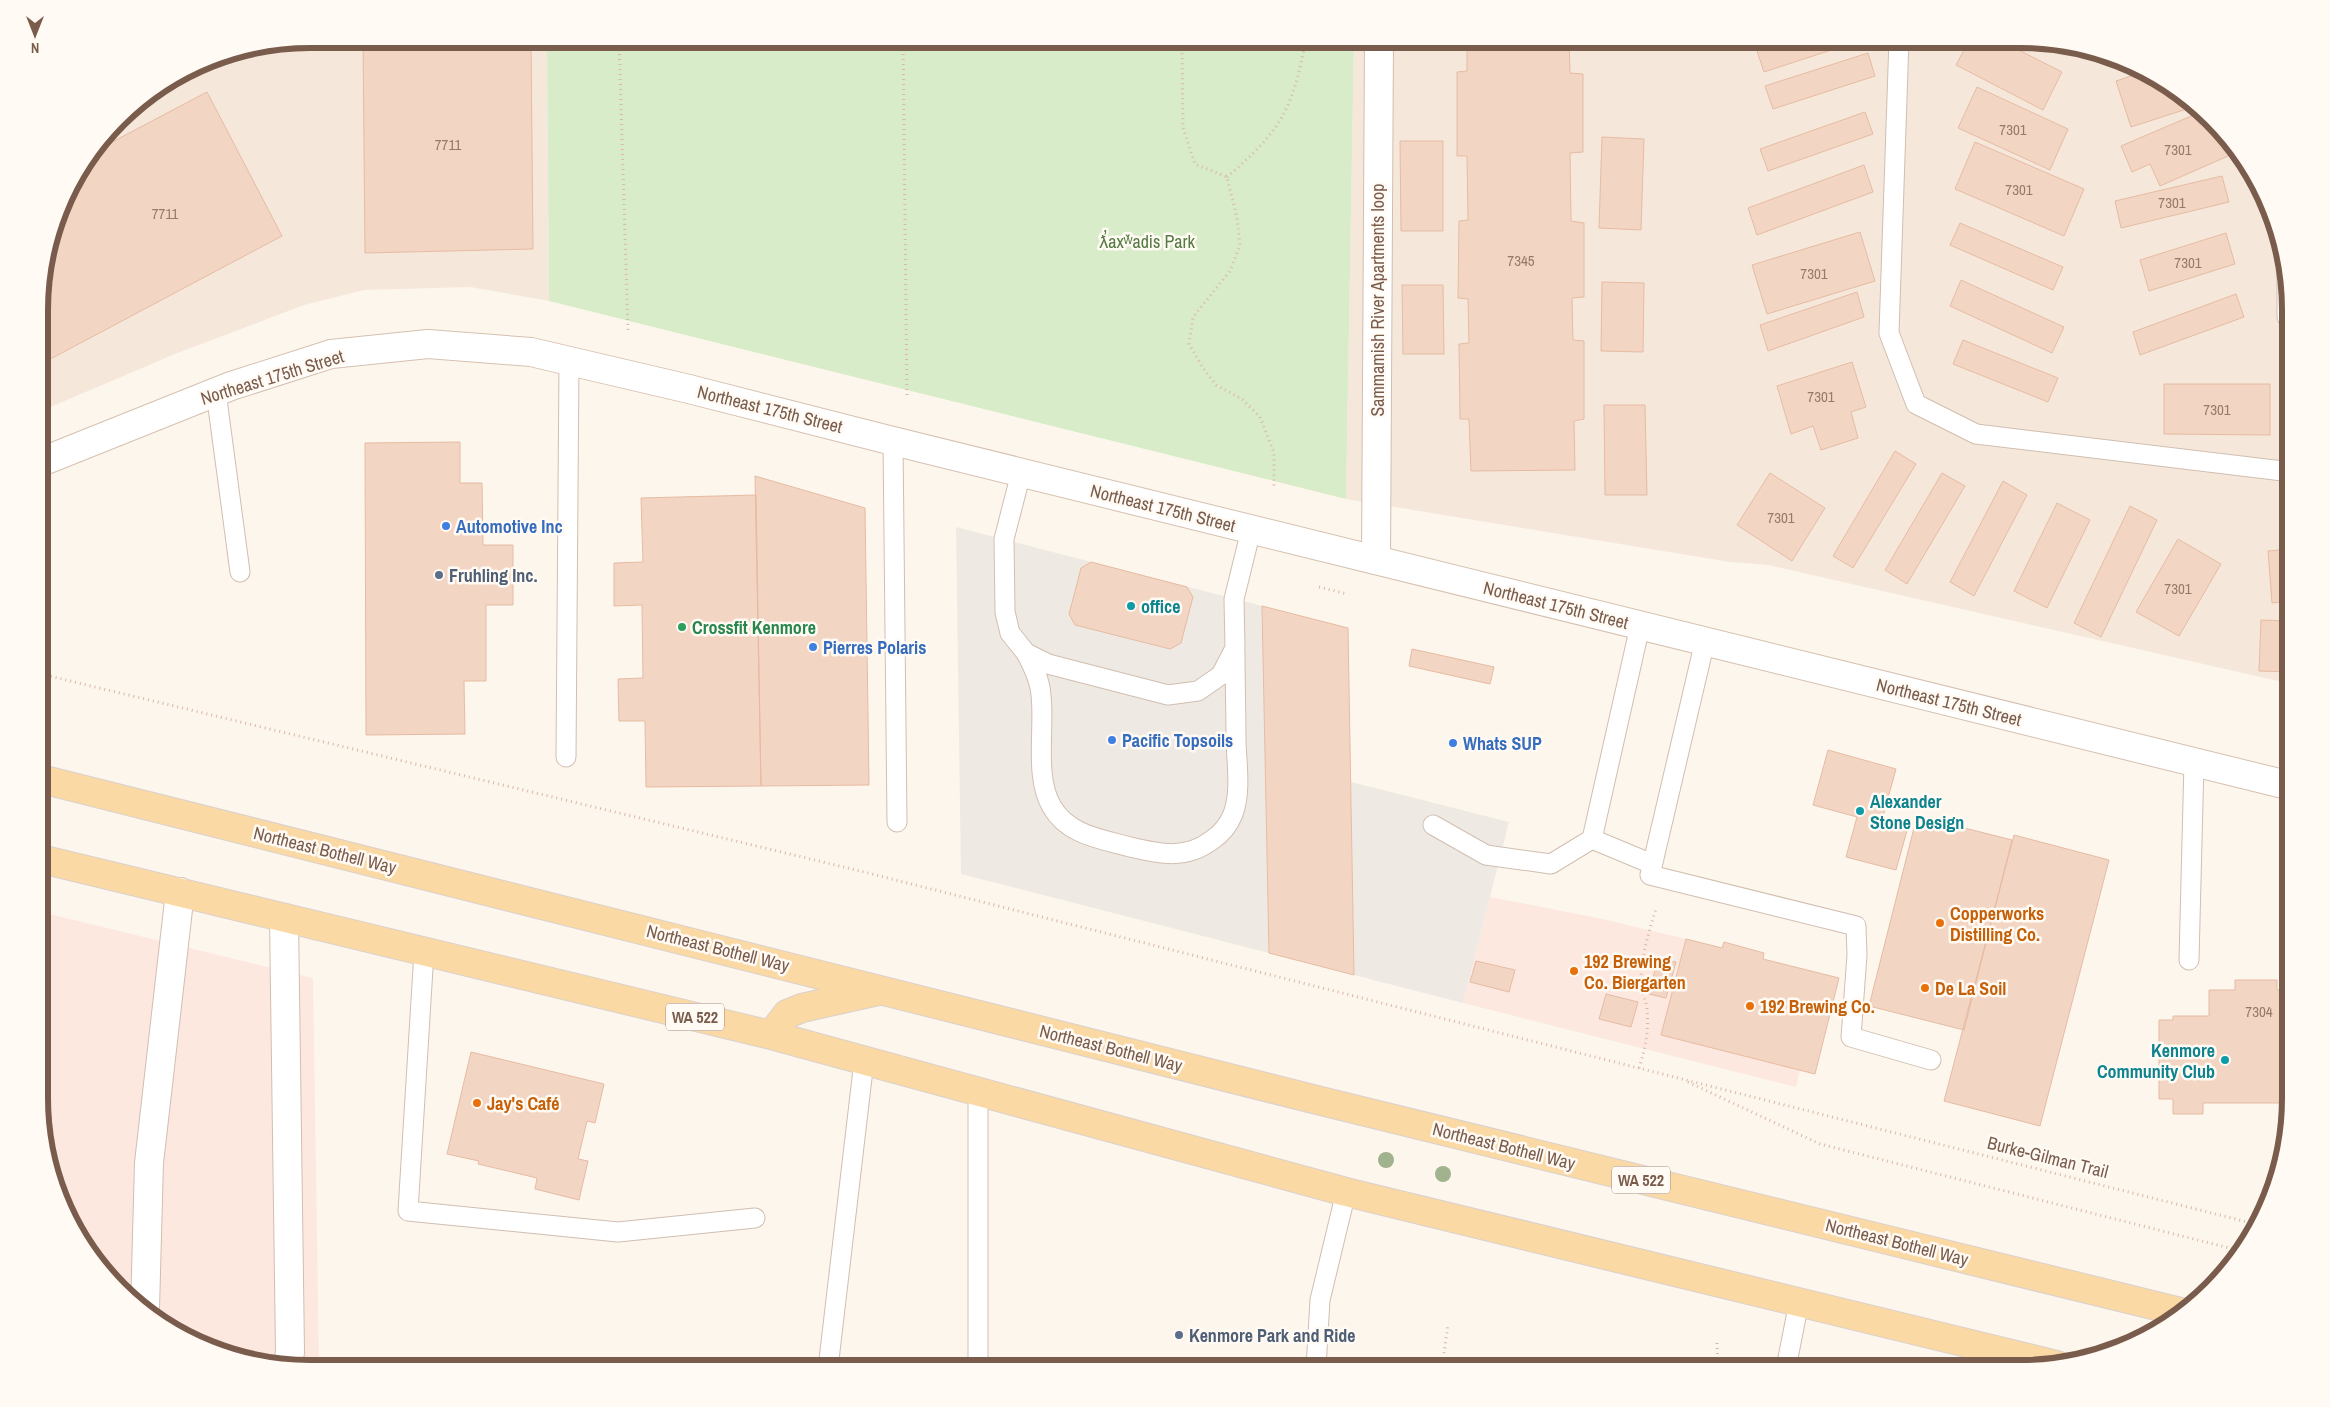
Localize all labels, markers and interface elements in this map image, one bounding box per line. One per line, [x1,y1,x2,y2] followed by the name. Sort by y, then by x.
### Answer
[10,10,60,60] north arrow
[31,39,39,57] text: N
[1999,119,2027,140] house number: 7301
[435,134,461,155] house number: 7711
[2164,139,2192,160] house number: 7301
[2005,179,2033,200] house number: 7301
[1365,184,1390,416] street label: Sammamish River Apartments loop
[2158,192,2186,213] house number: 7301
[152,203,178,224] house number: 7711
[1099,229,1195,254] park label: ƛ̕ax̌ʷadis Park
[1507,250,1535,271] house number: 7345
[2174,252,2202,273] house number: 7301
[1800,263,1828,284] house number: 7301
[197,343,347,411] street label: Northeast 175th Street
[695,379,845,439] street label: Northeast 175th Street
[1807,386,1835,407] house number: 7301
[2203,399,2231,420] house number: 7301
[1088,478,1238,538] street label: Northeast 175th Street
[1767,507,1795,528] house number: 7301
[456,514,563,539] place label: Automotive Inc
[440,520,452,532] marker: Automotive Inc
[449,563,538,588] place label: Fruhling Inc.
[433,569,445,581] marker: Fruhling Inc.
[1481,575,1631,635] street label: Northeast 175th Street
[2164,578,2192,599] house number: 7301
[1141,594,1180,619] place label: office
[1125,600,1137,612] marker: office
[692,615,816,640] place label: Crossfit Kenmore
[676,621,688,633] marker: Crossfit Kenmore
[823,635,926,660] place label: Pierres Polaris
[807,641,819,653] marker: Pierres Polaris
[1874,672,2024,732] street label: Northeast 175th Street
[1122,728,1233,753] place label: Pacific Topsoils
[1463,731,1542,756] place label: Whats SUP
[1106,734,1118,746] marker: Pacific Topsoils
[1447,737,1459,749] marker: Whats SUP
[1870,789,1964,835] place label: Alexander Stone Design
[1854,805,1866,817] marker: Alexander Stone Design
[251,820,400,880] street label: Northeast Bothell Way
[1950,901,2044,947] place label: Copperworks Distilling Co.
[1934,917,1946,929] marker: Copperworks Distilling Co.
[644,918,793,978] street label: Northeast Bothell Way
[1584,949,1686,995] place label: 192 Brewing Co. Biergarten
[1568,965,1580,977] marker: 192 Brewing Co. Biergarten
[1935,976,2006,1001] place label: De La Soil
[1919,982,1931,994] marker: De La Soil
[1760,994,1875,1019] place label: 192 Brewing Co.
[1744,1000,1756,1012] marker: 192 Brewing Co.
[2245,1001,2273,1022] house number: 7304
[666,1004,724,1030] road number: WA 522
[1037,1018,1186,1078] street label: Northeast Bothell Way
[2097,1038,2215,1084] place label: Kenmore Community Club
[2219,1054,2231,1066] marker: Kenmore Community Club
[487,1091,559,1116] place label: Jay's Café
[471,1097,483,1109] marker: Jay's Café
[1430,1116,1579,1176] street label: Northeast Bothell Way
[1985,1130,2111,1184] street label: Burke-Gilman Trail
[1612,1166,1670,1194] road number: WA 522
[1823,1212,1972,1272] street label: Northeast Bothell Way
[1189,1323,1356,1348] place label: Kenmore Park and Ride
[1173,1329,1185,1341] marker: Kenmore Park and Ride

